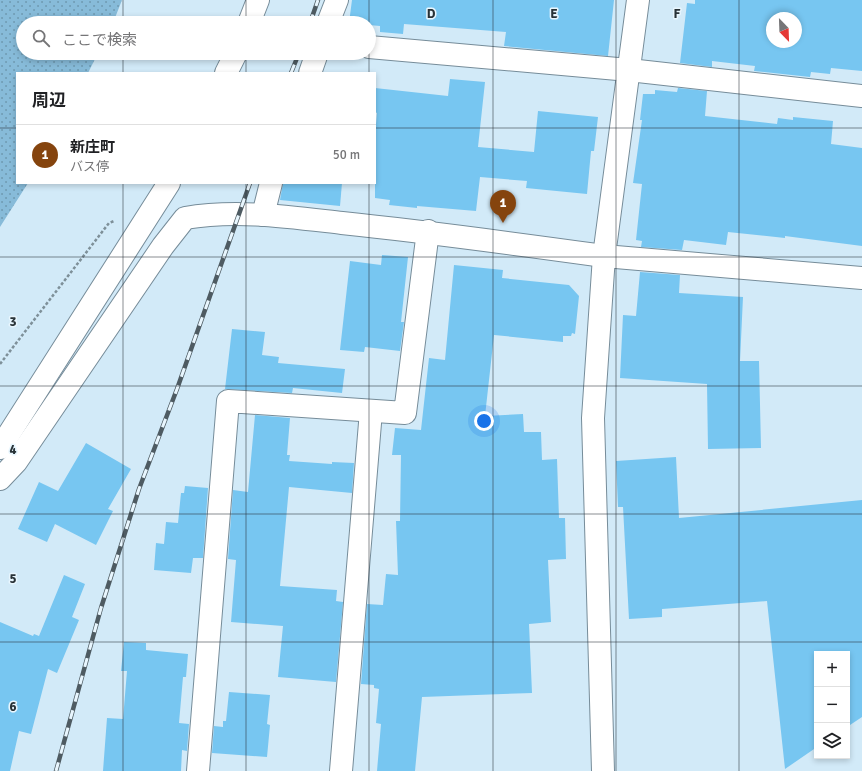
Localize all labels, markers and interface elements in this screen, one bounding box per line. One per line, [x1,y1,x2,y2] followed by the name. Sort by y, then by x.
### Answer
[427,6,436,22] text: D
[550,6,558,22] text: E
[674,6,681,22] text: F
[766,12,802,48] north arrow
[16,16,376,60] search box
[30,27,52,49] icon: search
[62,31,137,49] text: ここで検索
[32,90,66,111] text: 周辺
[70,138,115,156] text: 新庄町
[41,147,49,163] text: 1
[333,147,360,163] text: 50 m
[70,159,109,175] text: バス停
[490,190,516,223] pin: 1
[9,314,17,330] text: 3
[474,411,494,431] your location
[9,442,17,458] text: 4
[9,571,17,587] text: 5
[814,651,850,759] map controls
[814,651,850,687] button: +
[814,687,850,723] button: −
[9,699,17,715] text: 6
[814,723,850,759] button: layers

